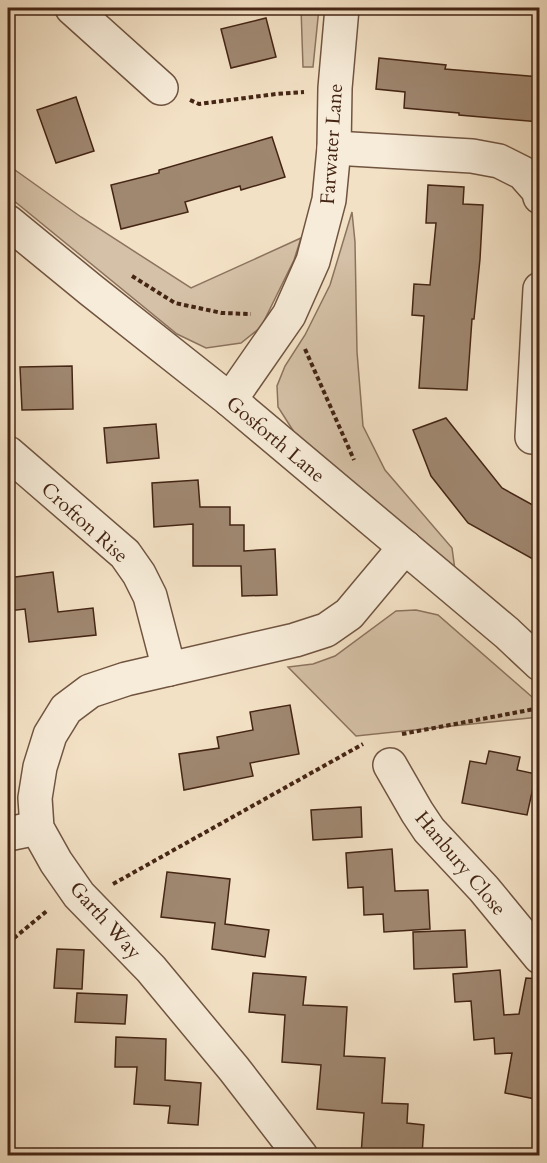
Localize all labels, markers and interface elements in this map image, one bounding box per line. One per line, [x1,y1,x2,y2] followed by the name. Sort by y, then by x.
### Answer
[314,83,349,205] street label: Farwater Lane
[221,390,331,489] street label: Gosforth Lane
[35,476,134,569] street label: Crofton Rise
[409,805,512,921] street label: Hanbury Close
[64,876,148,965] street label: Garth Way

